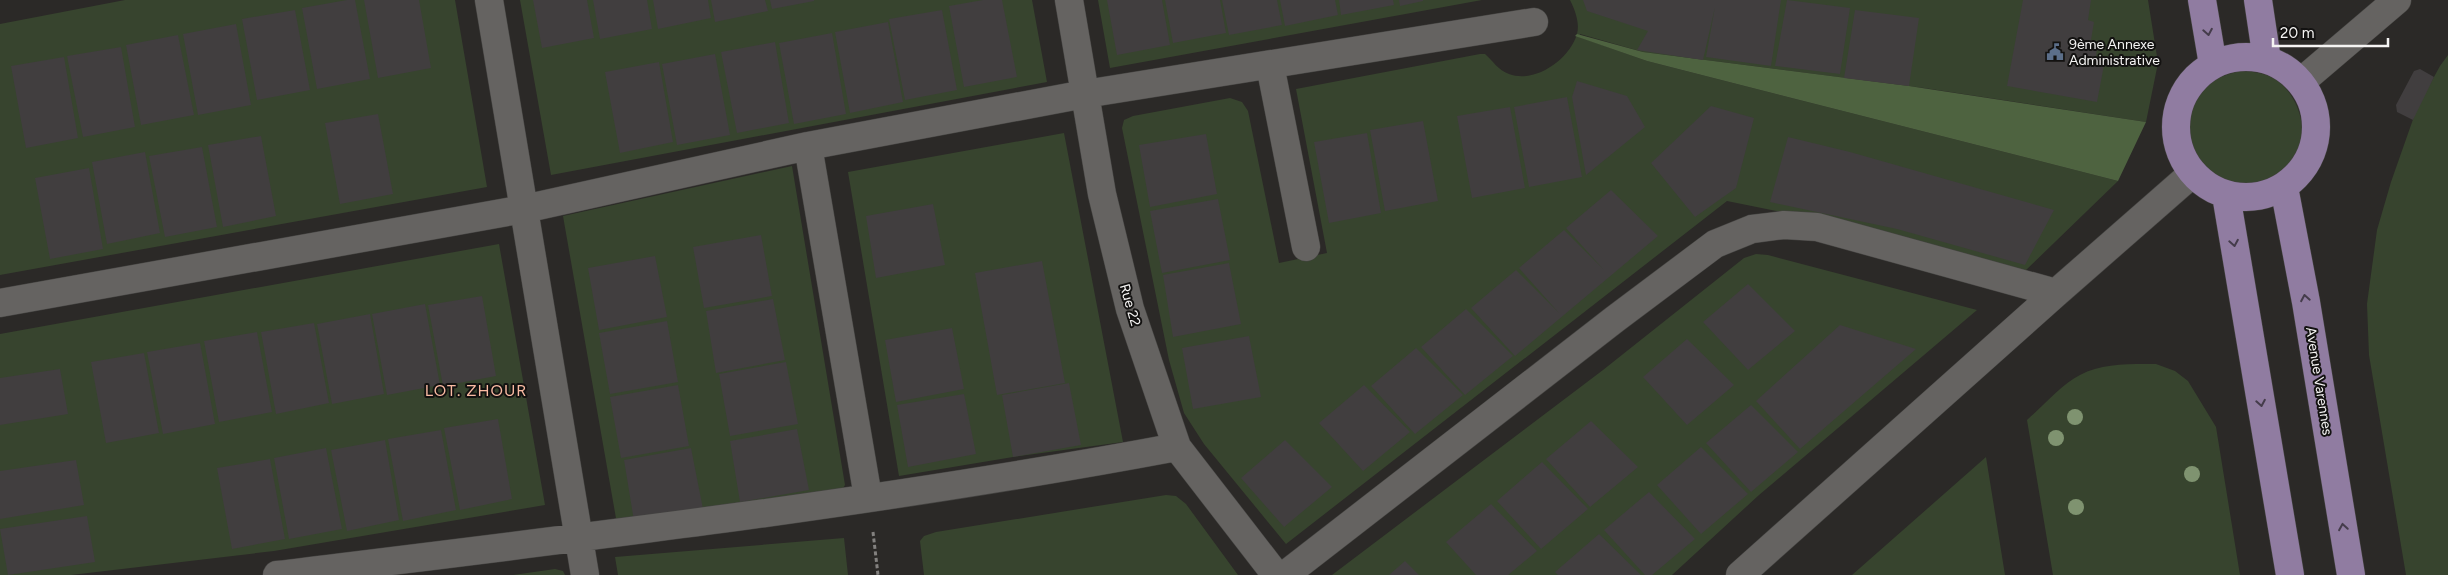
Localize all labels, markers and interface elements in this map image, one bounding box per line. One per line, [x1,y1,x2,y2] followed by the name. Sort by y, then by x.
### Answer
[2273,15,2388,47] scale bar
[2280,24,2314,42] text: 20 m
[2202,28,2212,37] one-way arrow
[2069,36,2160,69] place label: 9ème Annexe Administrative
[2045,42,2065,62] public building icon: 9ème Annexe Administrative
[2228,239,2239,247] one-way arrow
[1116,282,1144,328] street label: Rue 22
[2300,293,2310,302] one-way arrow
[2302,326,2336,436] street label: Avenue Varennes
[425,381,527,400] district label: LOT. ZHOUR
[2255,399,2265,407] one-way arrow
[2339,523,2349,531] one-way arrow

